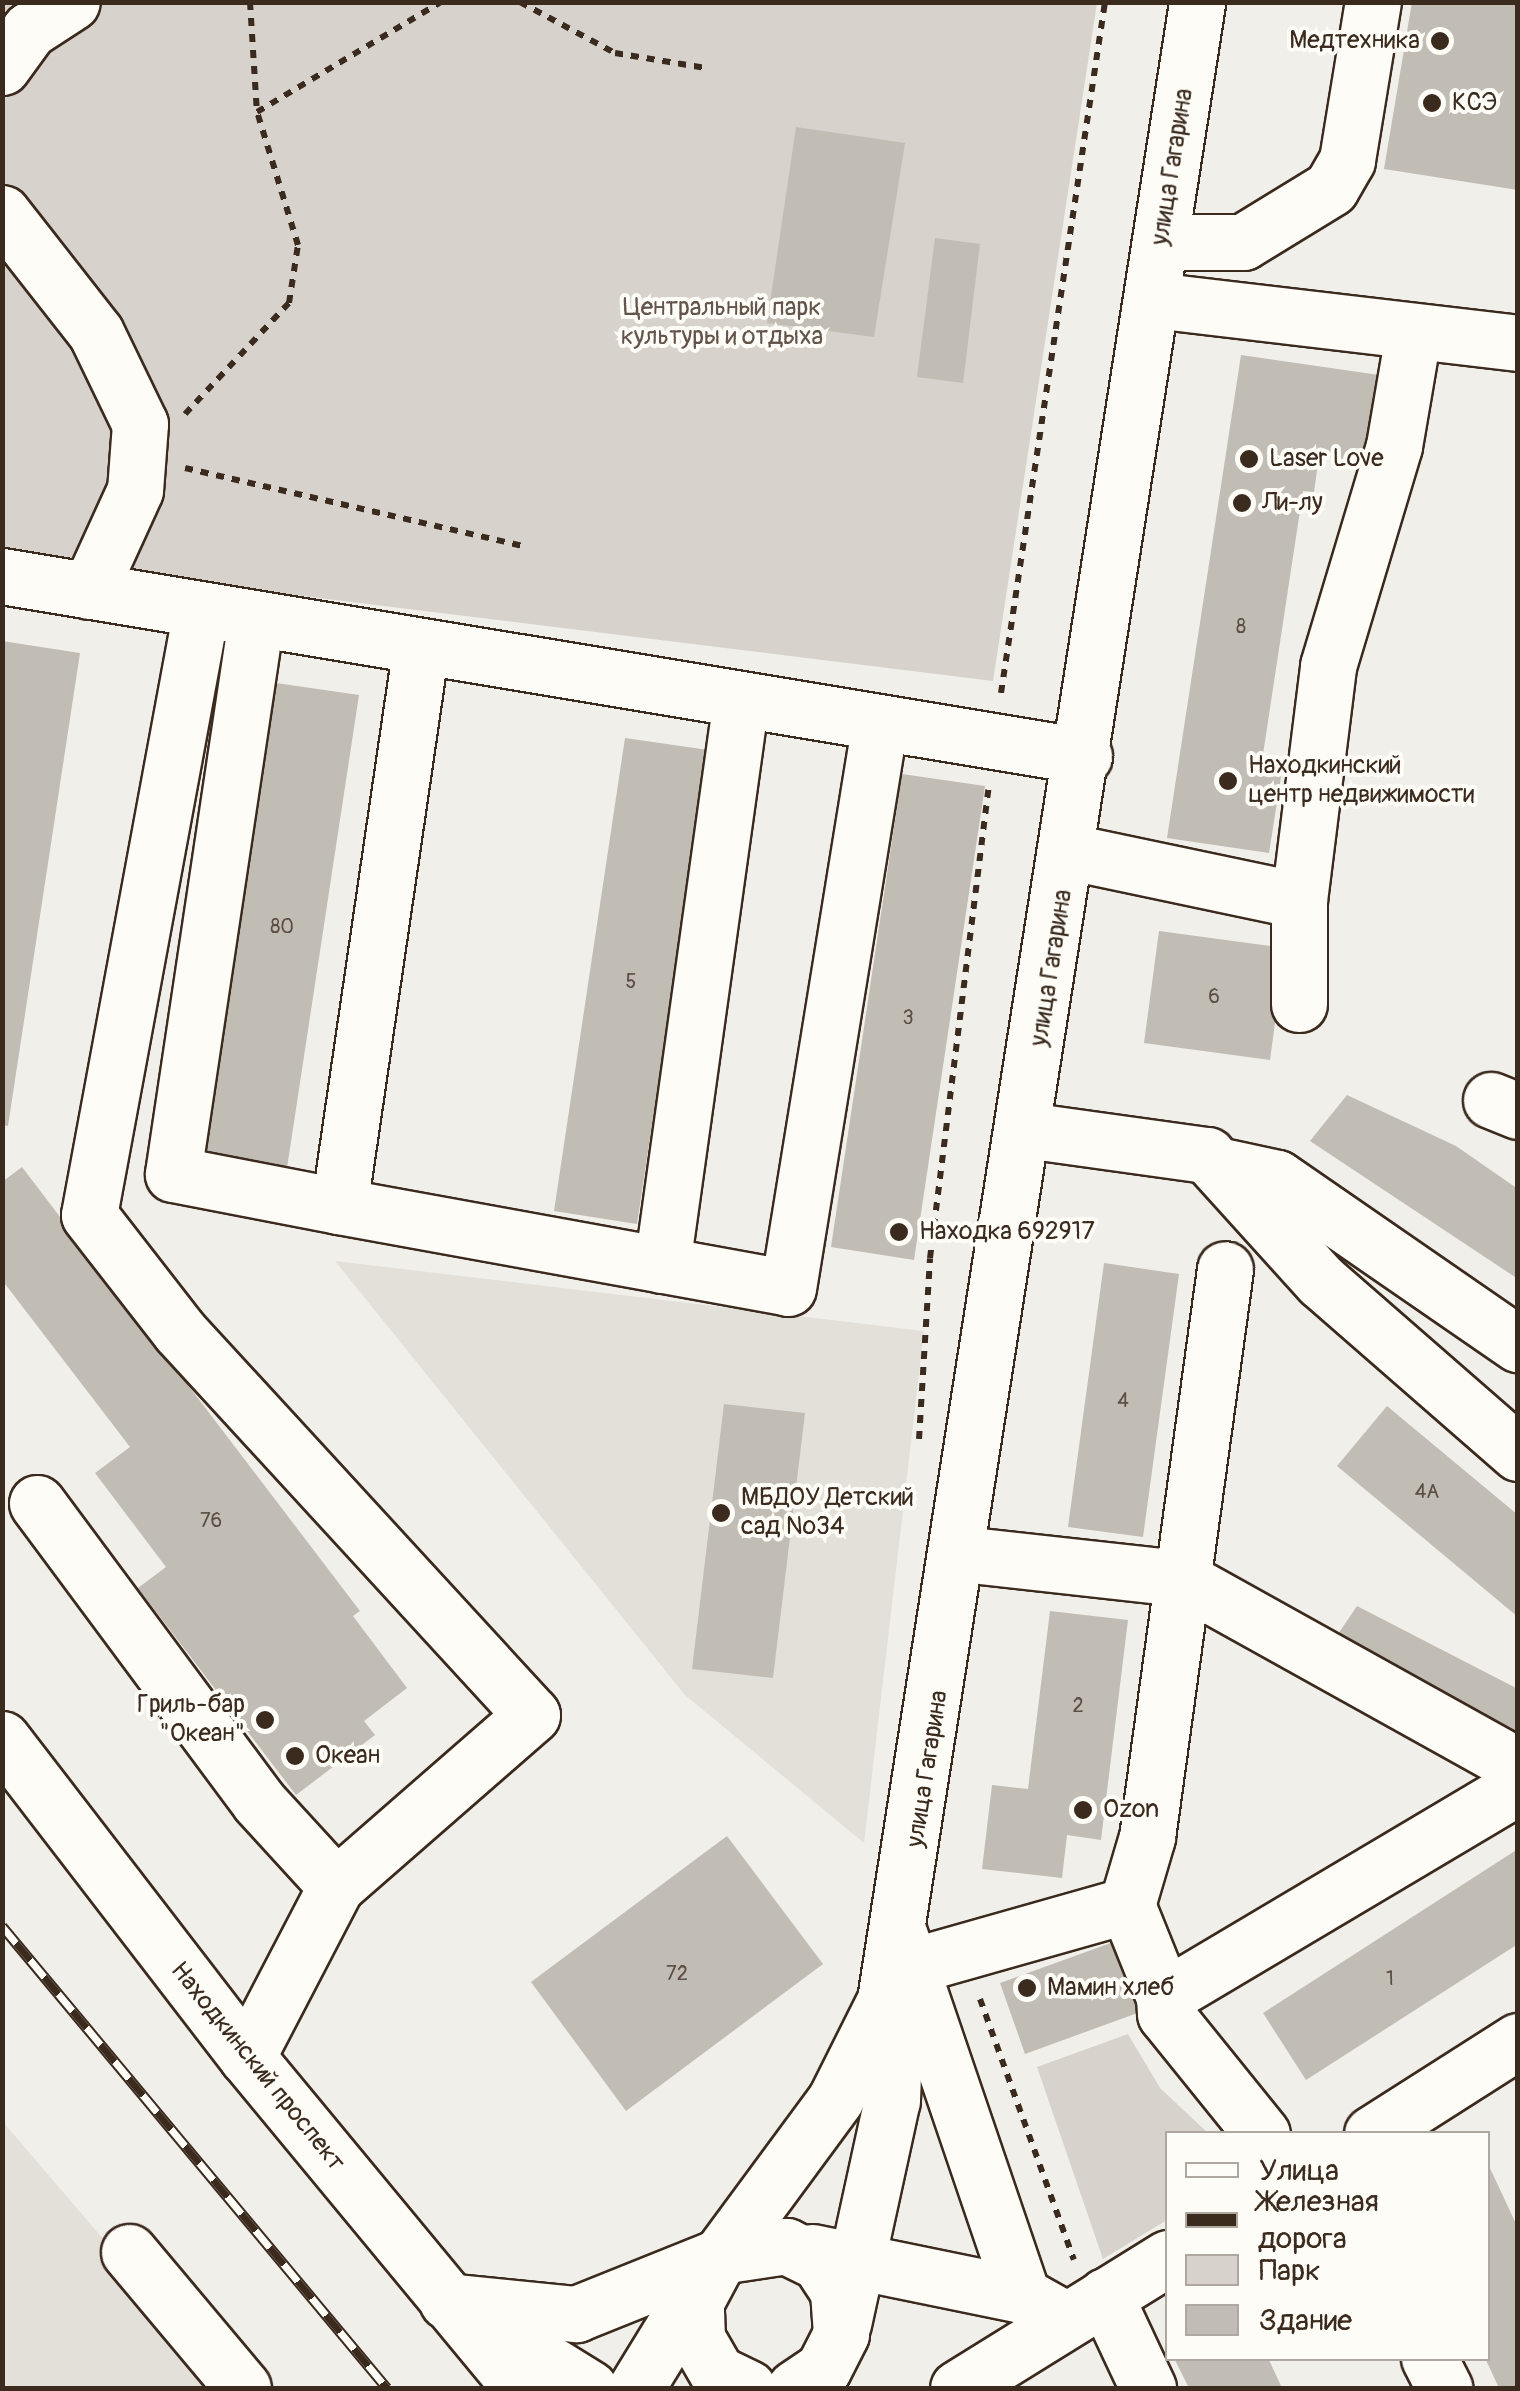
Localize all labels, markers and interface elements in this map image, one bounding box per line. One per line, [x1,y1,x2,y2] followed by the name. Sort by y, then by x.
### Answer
[1289,26,1420,56] place label: Медтехника
[1429,30,1451,52] marker: Медтехника
[1146,86,1200,248] street label: улица Гагарина
[1452,88,1497,118] place label: КСЭ
[1421,92,1443,114] marker: КСЭ
[621,294,823,353] park label: Центральный парк культуры и отдыха
[1269,444,1384,474] place label: Laser Love
[1238,448,1260,470] marker: Laser Love
[1262,488,1323,518] place label: Ли-лу
[1231,492,1253,514] marker: Ли-лу
[1236,614,1246,638] house number: 8
[1248,752,1474,811] place label: Находкинский центр недвижимости
[1217,770,1239,792] marker: Находкинский центр недвижимости
[1025,887,1079,1049] street label: улица Гагарина
[270,914,294,938] house number: 80
[626,969,636,993] house number: 5
[1208,984,1220,1008] house number: 6
[902,1005,914,1029] house number: 3
[919,1217,1095,1247] place label: Находка 692917
[888,1221,910,1243] marker: Находка 692917
[1117,1388,1129,1412] house number: 4
[1415,1479,1439,1503] house number: 4А
[741,1484,914,1543] place label: МБДОУ Детский сад №34
[710,1502,732,1524] marker: МБДОУ Детский сад №34
[200,1508,222,1532] house number: 76
[901,1688,955,1850] street label: улица Гагарина
[137,1691,245,1750] place label: Гриль-бар "Океан"
[1072,1693,1084,1717] house number: 2
[254,1709,276,1731] marker: Гриль-бар "Океан"
[315,1741,380,1771] place label: Океан
[284,1745,306,1767] marker: Океан
[1103,1795,1159,1825] place label: Ozon
[1072,1799,1094,1821] marker: Ozon
[163,1956,351,2178] street label: Находкинский проспект
[666,1961,688,1985] house number: 72
[1386,1966,1394,1990] house number: 1
[1047,1973,1174,2003] place label: Мамин хлеб
[1016,1977,1038,1999] marker: Мамин хлеб
[1165,2131,1490,2361] legend
[1259,2152,1339,2189] text: Улица
[1258,2183,1379,2257] text: Железная дорога
[1259,2252,1321,2289] text: Парк
[1259,2302,1352,2339] text: Здание

